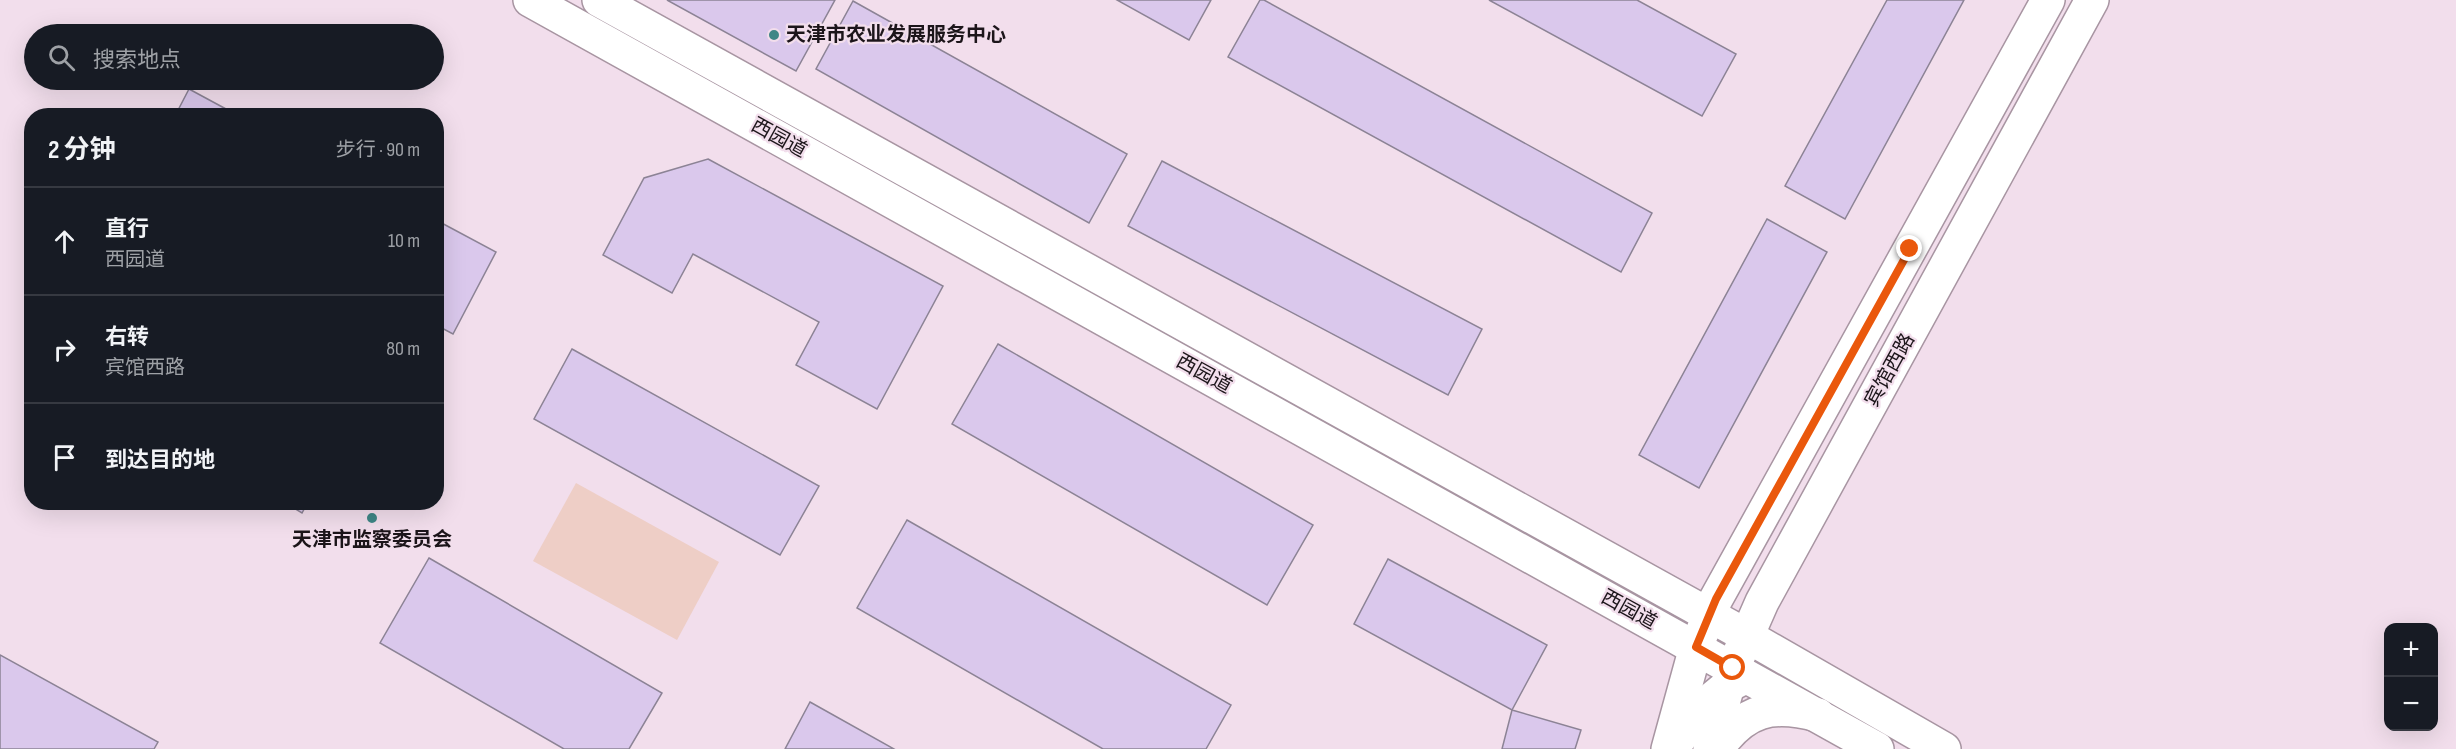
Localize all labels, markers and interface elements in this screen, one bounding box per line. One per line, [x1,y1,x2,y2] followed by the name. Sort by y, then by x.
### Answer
[786,23,1006,47] place label: 天津市农业发展服务中心
[24,24,444,90] search box
[767,28,781,42] marker: 天津市农业发展服务中心
[45,41,78,74] icon: search
[93,47,181,74] text: 搜索地点
[747,113,811,163] street label: 西园道
[48,135,115,166] text: 2 分钟
[336,138,420,162] text: 步行 · 90 m
[105,216,149,243] text: 直行
[48,225,81,258] icon: ahead
[388,229,420,253] text: 10 m
[1896,235,1922,261] route end
[105,248,165,272] text: 西园道
[105,324,149,351] text: 右转
[1860,329,1920,411] street label: 宾馆西路
[48,333,81,366] icon: right
[386,337,420,361] text: 80 m
[1172,349,1236,399] street label: 西园道
[105,356,185,380] text: 宾馆西路
[48,441,81,474] icon: arrive
[105,447,215,474] text: 到达目的地
[365,511,379,525] marker: 天津市监察委员会
[292,528,452,552] place label: 天津市监察委员会
[1597,585,1661,635] street label: 西园道
[2384,623,2438,731] map controls
[2384,623,2438,677] button: +
[1719,654,1745,680] route start
[2384,677,2438,731] button: −

